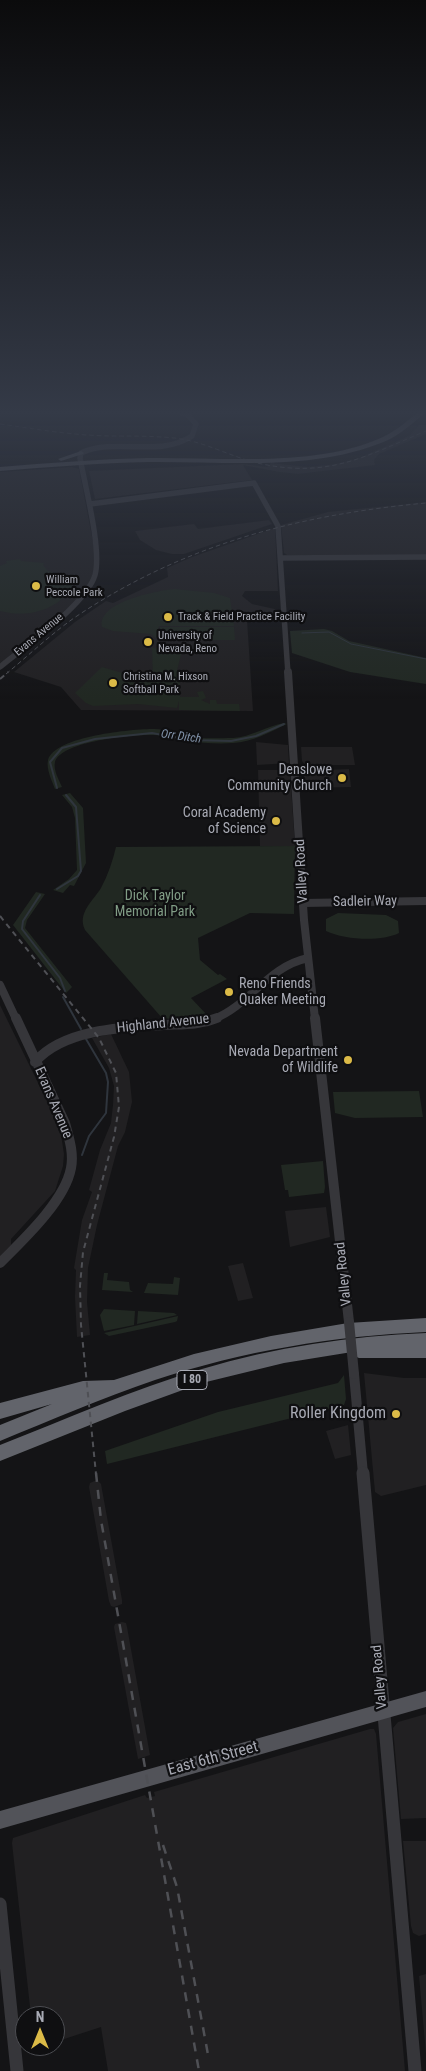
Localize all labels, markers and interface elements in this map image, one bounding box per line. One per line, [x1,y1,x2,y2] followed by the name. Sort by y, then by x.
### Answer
[46,573,103,599] place label: William Peccole Park
[30,580,42,592] marker: William Peccole Park
[178,610,305,624] place label: Track & Field Practice Facility
[12,611,66,659] street label: Evans Avenue
[162,611,174,623] marker: Track & Field Practice Facility
[158,629,217,655] place label: University of Nevada, Reno
[142,636,154,648] marker: University of Nevada, Reno
[123,670,208,696] place label: Christina M. Hixson Softball Park
[107,677,119,689] marker: Christina M. Hixson Softball Park
[160,727,202,747] water label: Orr Ditch
[227,762,332,794] place label: Denslowe Community Church
[336,772,348,784] marker: Denslowe Community Church
[183,805,266,838] place label: Coral Academy of Science
[270,815,282,827] marker: Coral Academy of Science
[292,838,312,904] street label: Valley Road
[115,888,195,920] park label: Dick Taylor Memorial Park
[333,893,397,911] street label: Sadleir Way
[239,976,326,1009] place label: Reno Friends Quaker Meeting
[223,986,235,998] marker: Reno Friends Quaker Meeting
[116,1011,210,1037] street label: Highland Avenue
[228,1044,338,1076] place label: Nevada Department of Wildlife
[342,1054,354,1066] marker: Nevada Department of Wildlife
[30,1065,76,1141] street label: Evans Avenue
[332,1241,356,1307] street label: Valley Road
[177,1370,207,1390] road number: I 80
[290,1404,386,1424] place label: Roller Kingdom
[390,1408,402,1420] marker: Roller Kingdom
[369,1644,391,1710] street label: Valley Road
[166,1738,260,1780] street label: East 6th Street
[15,2006,65,2056] north arrow
[36,2009,44,2025] text: N

